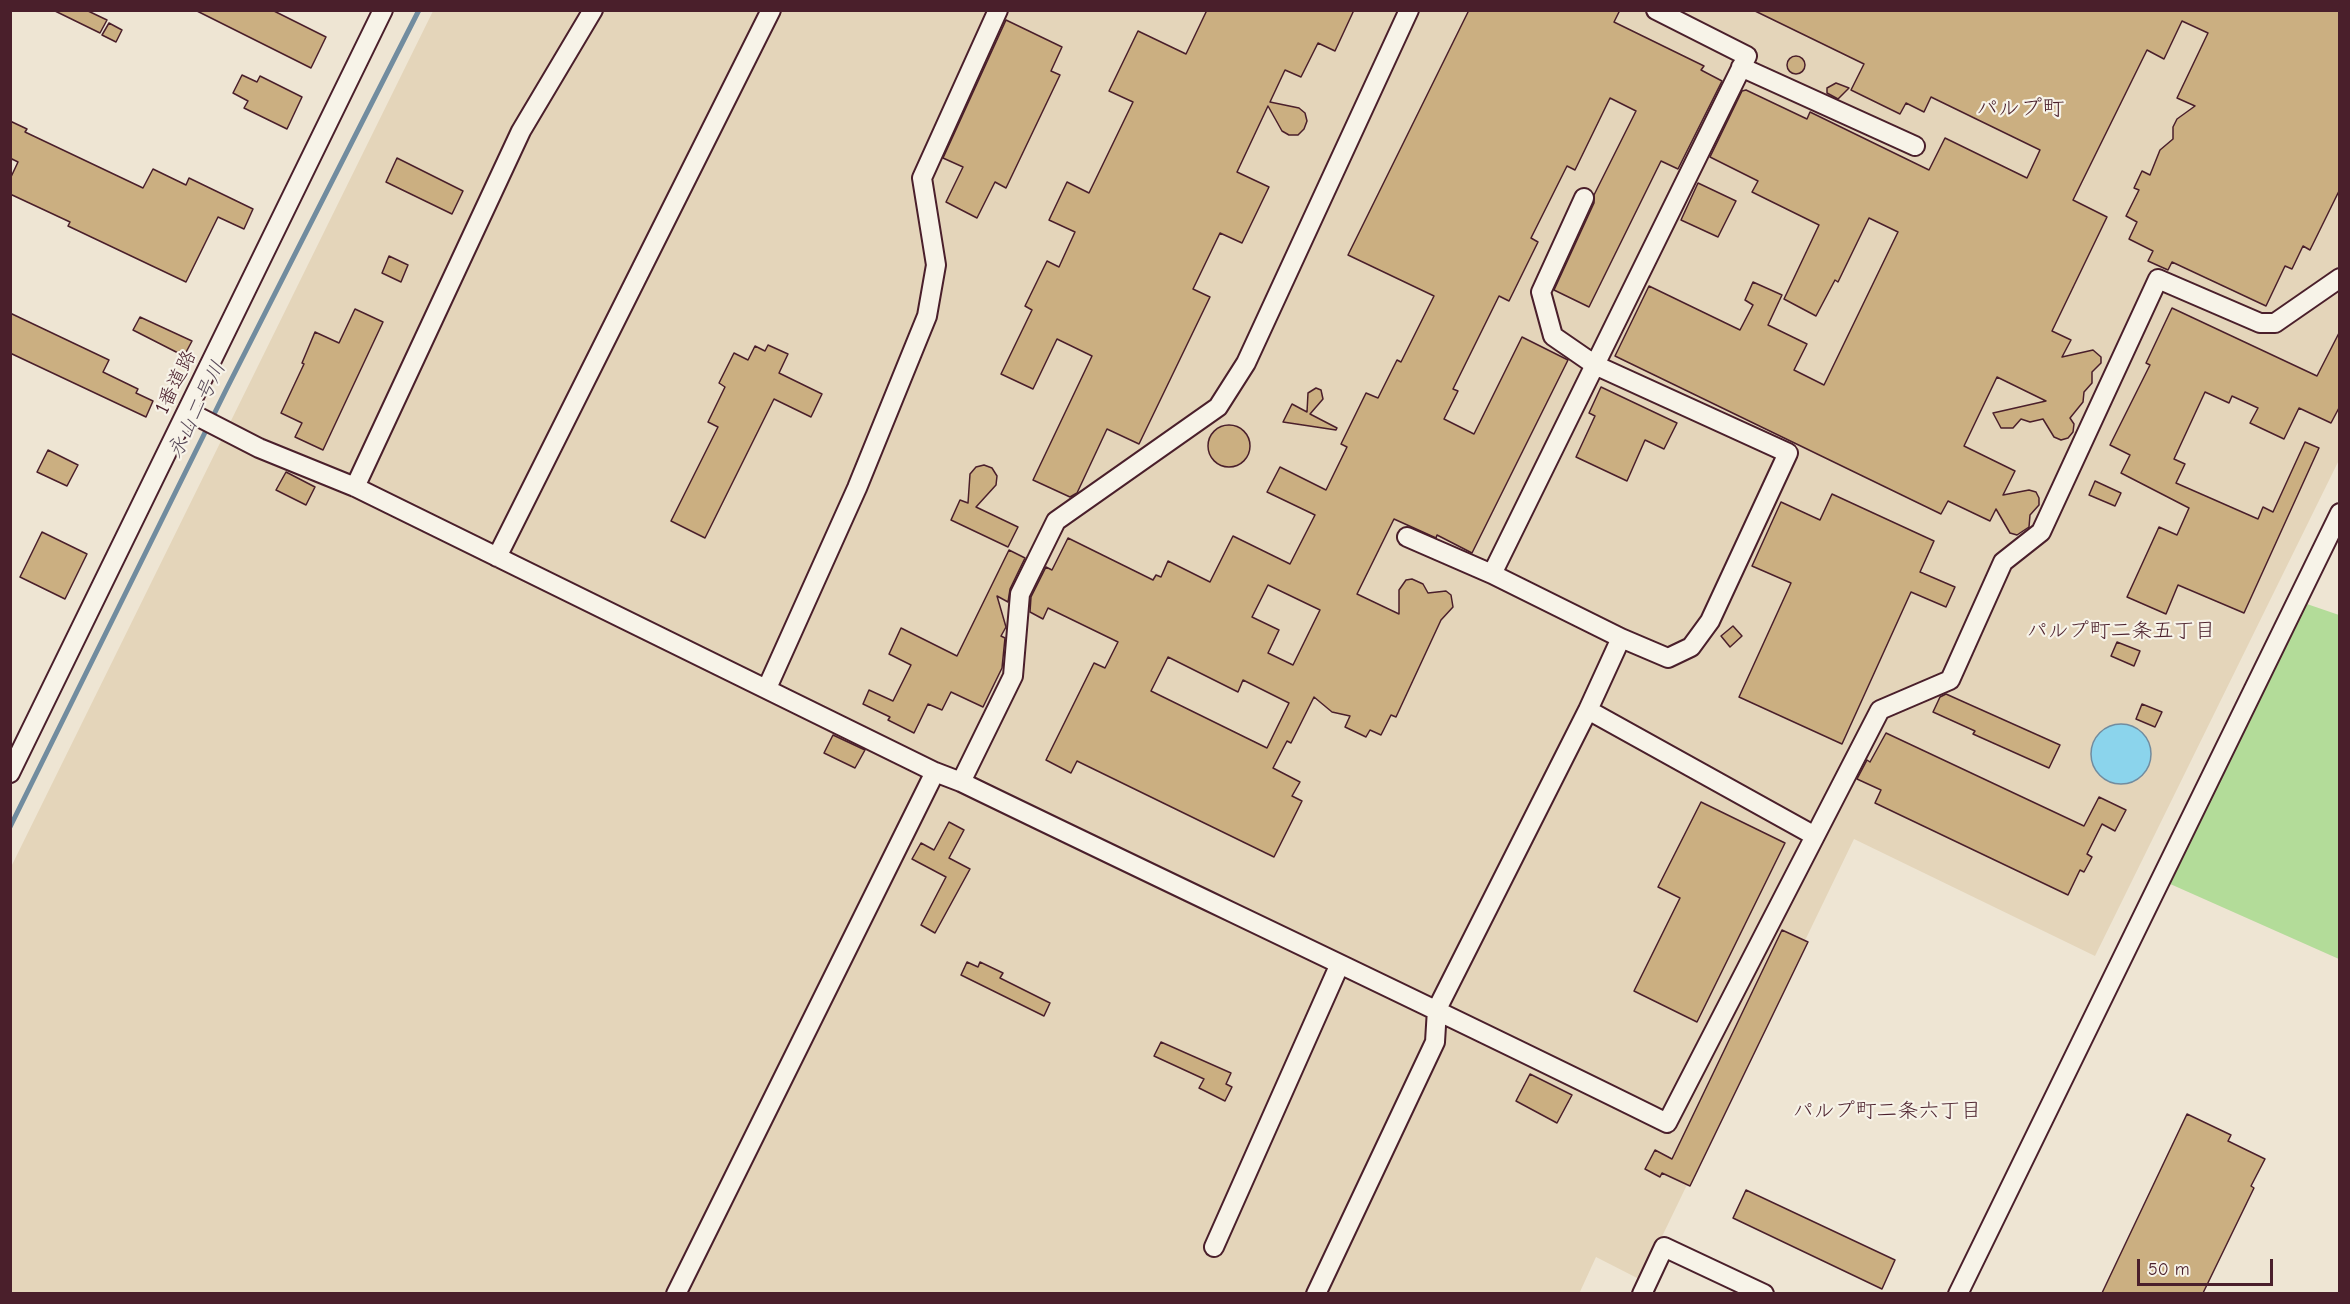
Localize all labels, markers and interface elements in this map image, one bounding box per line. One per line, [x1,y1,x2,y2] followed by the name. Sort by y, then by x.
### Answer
[1976,96,2064,122] district label: パルプ町
[150,346,202,418] street label: 1番道路
[163,357,231,463] water label: 永山二号川
[2027,618,2215,644] district label: パルプ町二条五丁目
[1793,1098,1981,1124] district label: パルプ町二条六丁目
[2140,1247,2276,1285] scale bar
[2148,1259,2190,1280] text: 50 m

